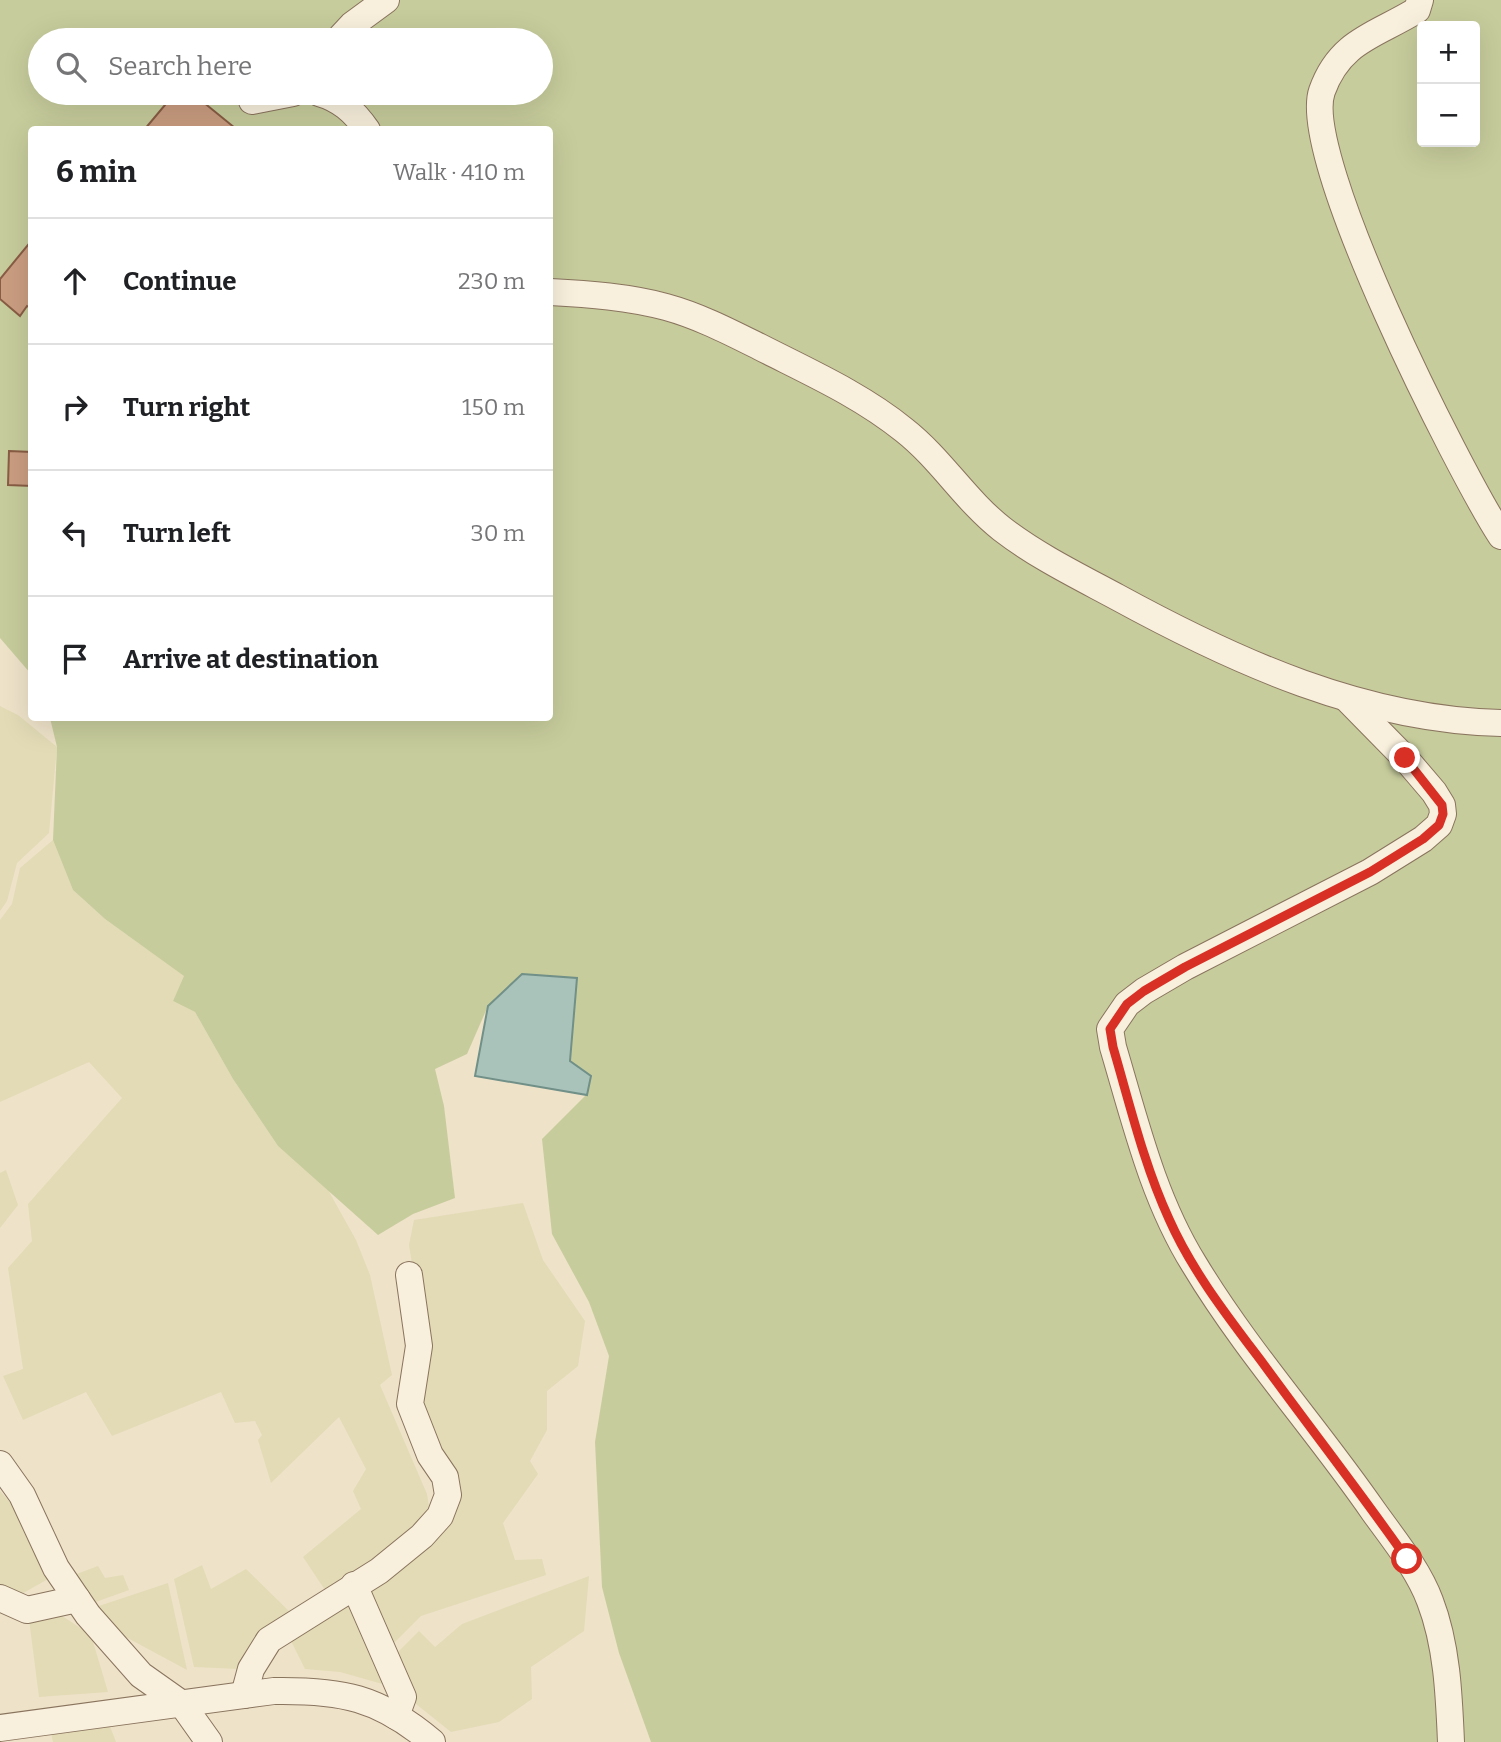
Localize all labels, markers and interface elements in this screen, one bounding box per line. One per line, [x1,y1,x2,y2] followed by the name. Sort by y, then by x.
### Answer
[1417,21,1480,147] map controls
[1417,21,1480,84] button: +
[28,28,553,105] search box
[52,48,90,86] icon: search
[108,51,252,82] text: Search here
[1417,84,1480,147] button: −
[56,154,137,190] text: 6 min
[393,158,525,186] text: Walk · 410 m
[56,262,94,300] icon: ahead
[123,266,237,297] text: Continue
[458,267,525,295] text: 230 m
[56,388,94,426] icon: right
[123,392,250,423] text: Turn right
[462,393,525,421] text: 150 m
[56,514,94,552] icon: left
[123,518,231,549] text: Turn left
[471,519,525,547] text: 30 m
[56,640,94,678] icon: arrive
[123,644,378,675] text: Arrive at destination
[1389,742,1420,773] route end
[1391,1543,1422,1574] route start

